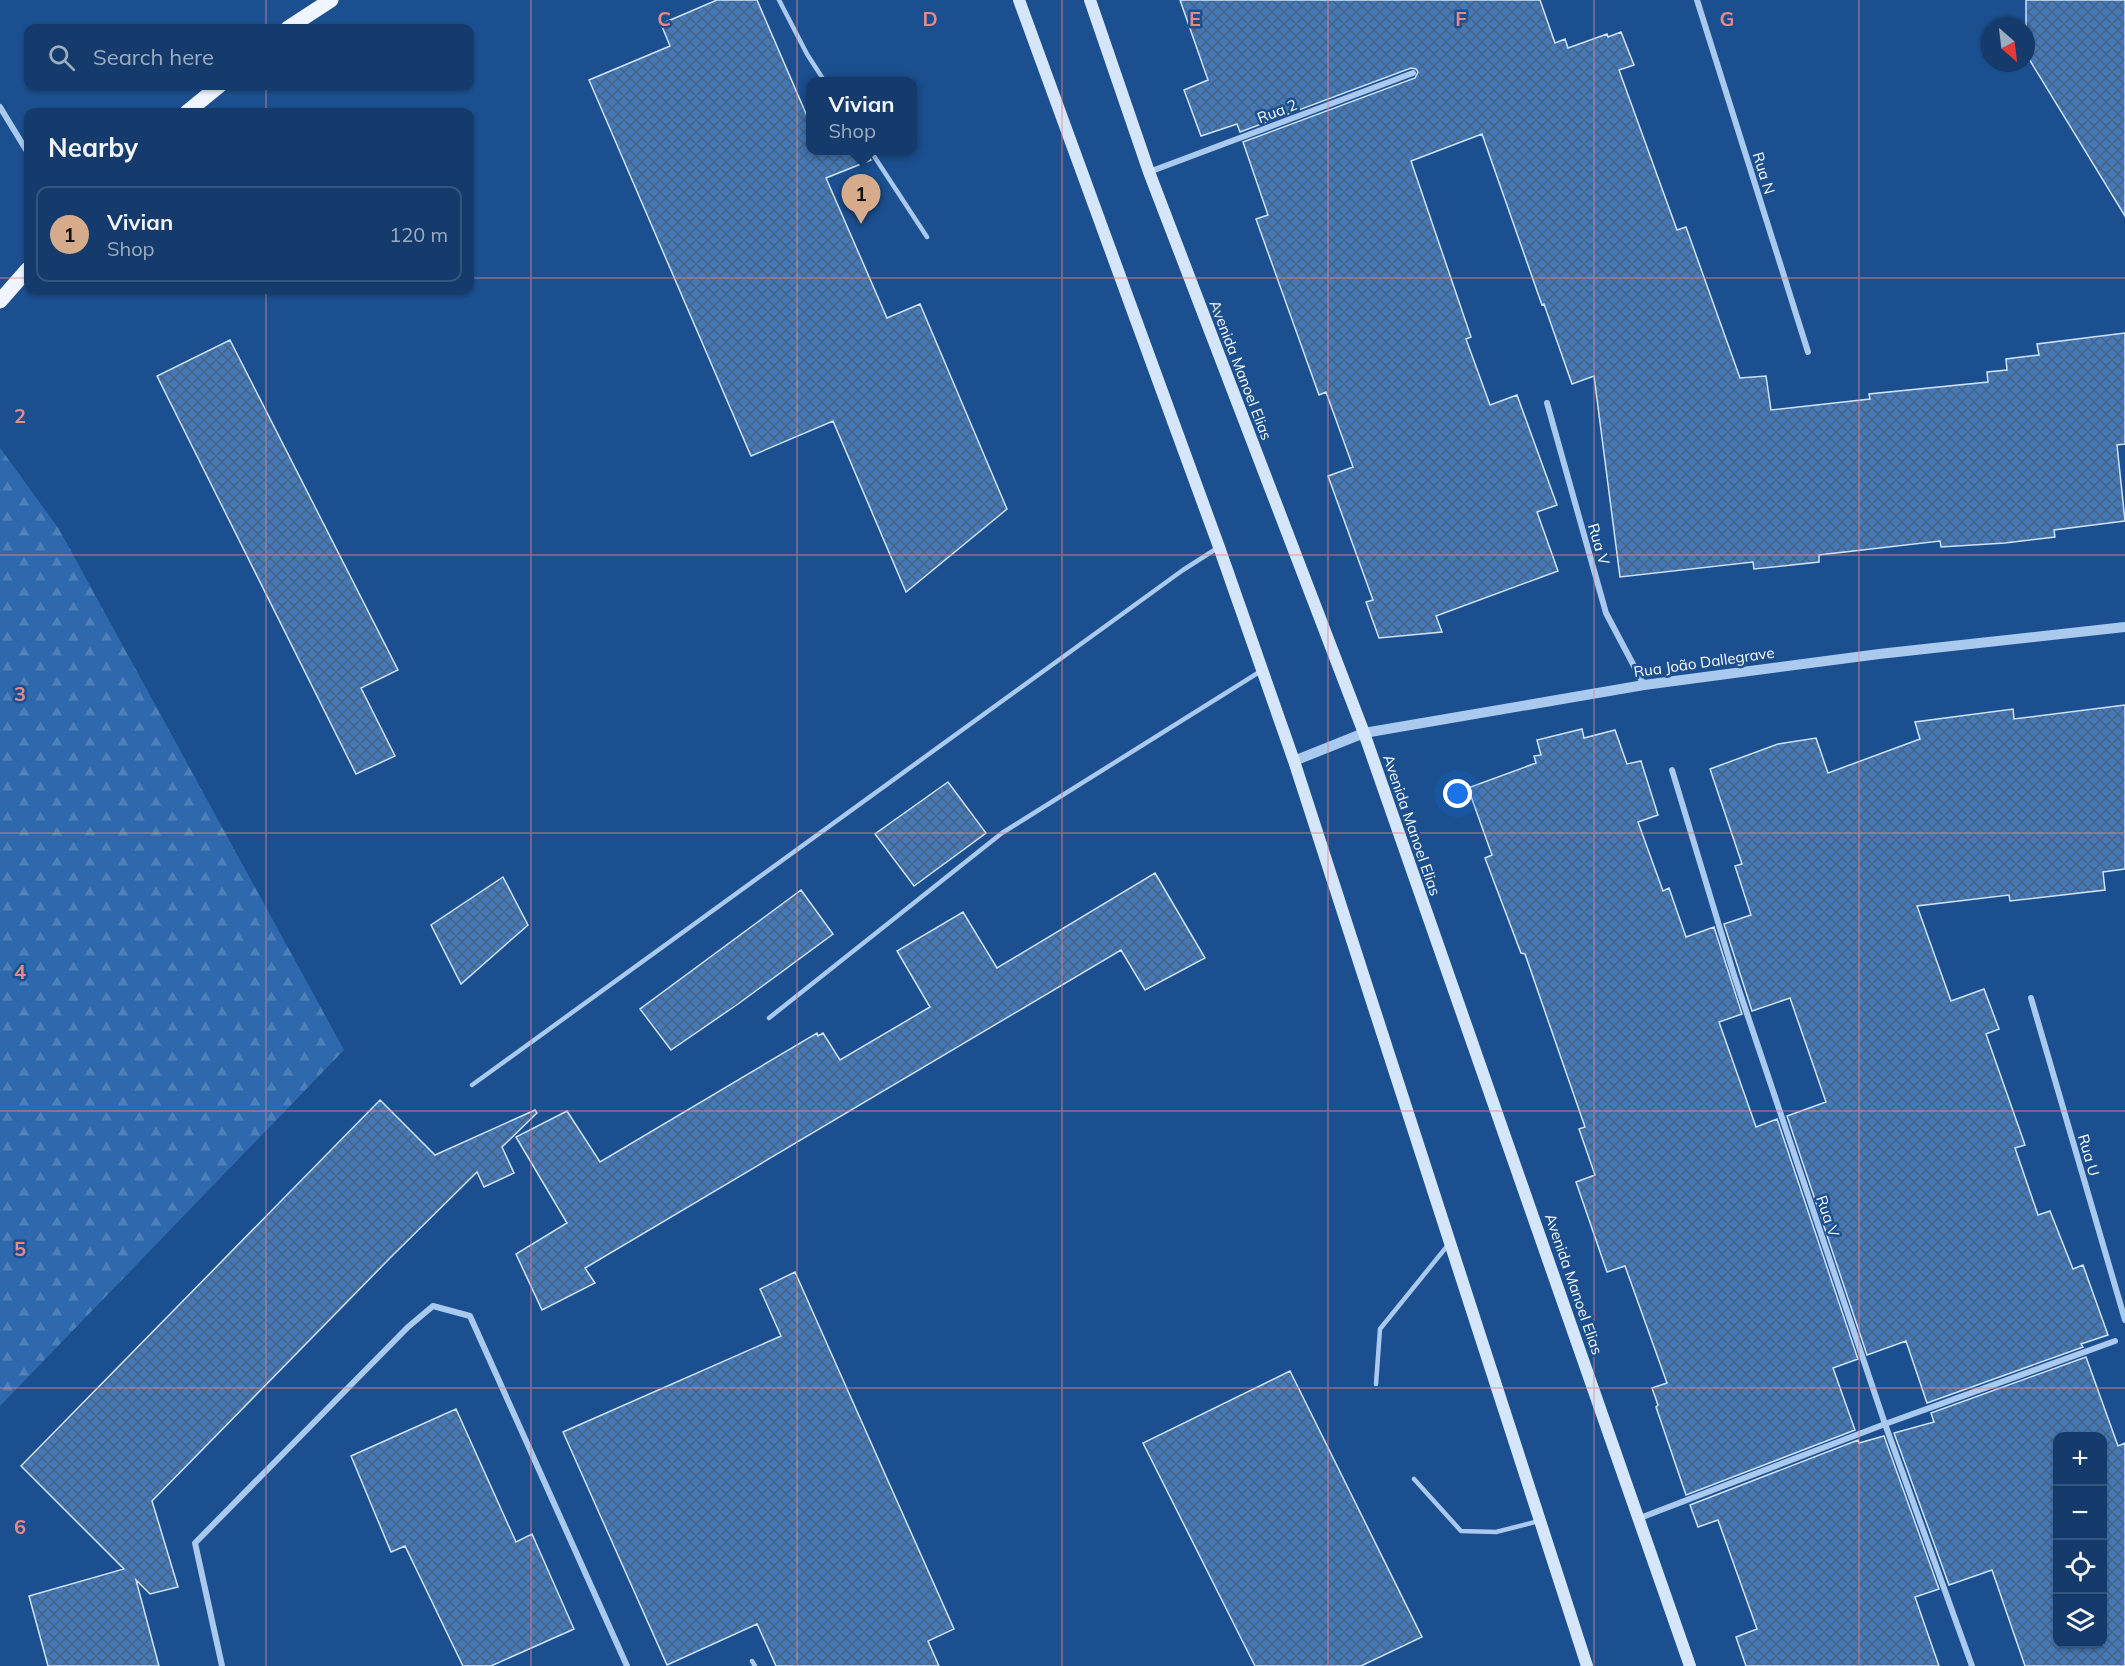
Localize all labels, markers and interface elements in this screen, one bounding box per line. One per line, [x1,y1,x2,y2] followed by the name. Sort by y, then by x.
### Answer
[657,6,671,31] text: C
[922,6,938,31] text: D
[1189,6,1201,31] text: E
[1455,6,1467,31] text: F
[1720,6,1734,31] text: G
[1981,18,2035,72] north arrow
[24,24,474,90] search box
[45,41,78,74] icon: search
[93,43,214,71] text: Search here
[806,77,917,155] popup
[828,90,895,118] text: Vivian
[1254,95,1300,127] street label: Rua 2
[828,118,876,143] text: Shop
[48,131,138,164] text: Nearby
[1749,150,1779,196] street label: Rua N
[842,174,880,224] pin: 1
[107,208,173,236] text: Vivian
[64,222,76,247] text: 1
[389,222,448,247] text: 120 m
[107,236,155,261] text: Shop
[1206,297,1276,443] street label: Avenida Manoel Elias
[14,403,26,428] text: 2
[1584,521,1614,568] street label: Rua V
[1632,643,1776,681] street label: Rua João Dallegrave
[14,681,26,706] text: 3
[1379,752,1445,898] street label: Avenida Manoel Elias
[1443,779,1472,808] your location
[14,959,26,984] text: 4
[2074,1132,2104,1178] street label: Rua U
[1812,1193,1844,1240] street label: Rua V
[1541,1211,1607,1357] street label: Avenida Manoel Elias
[14,1236,26,1261] text: 5
[2053,1432,2107,1648] map controls
[2053,1432,2107,1486] button: +
[2053,1486,2107,1540] button: −
[14,1514,26,1539] text: 6
[2053,1540,2107,1594] button: locate
[2053,1594,2107,1648] button: layers

